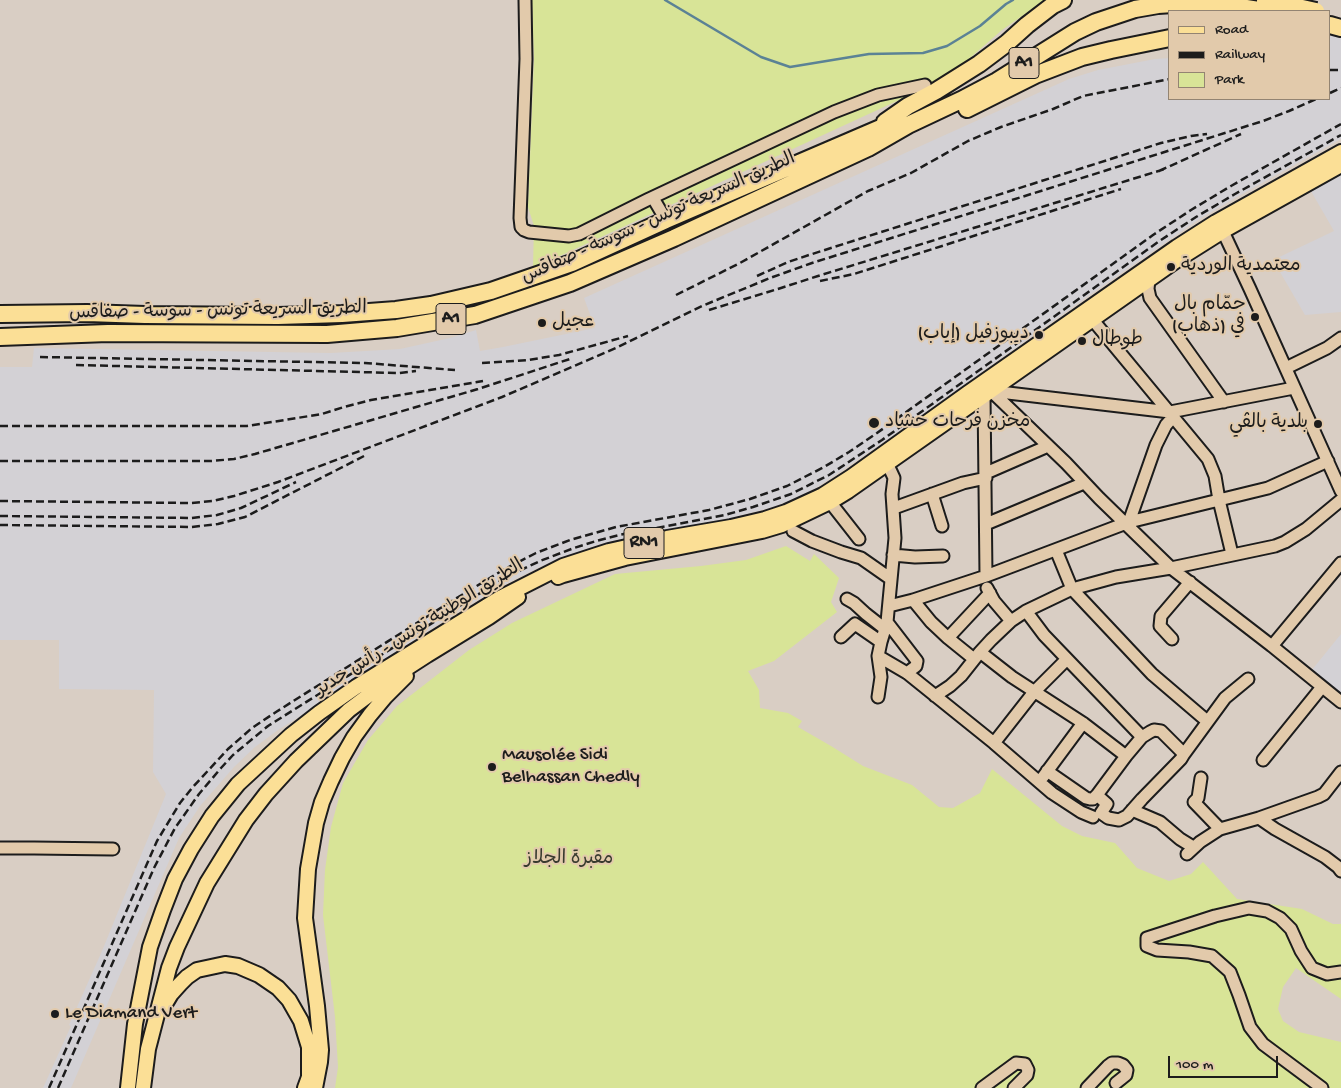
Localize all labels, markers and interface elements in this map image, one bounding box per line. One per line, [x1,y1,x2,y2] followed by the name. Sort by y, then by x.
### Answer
[1168,10,1331,100] legend
[1215,21,1248,39] text: Road
[1215,46,1265,64] text: Railway
[1009,48,1039,78] road number: A1
[1215,71,1244,89] text: Park
[518,148,800,290] street label: الطريق السريعة تونس - سوسة - صفاقس
[1181,256,1301,278] place label: معتمدية الوردية
[1165,261,1177,273] marker: معتمدية الوردية
[1172,295,1245,339] place label: حمّام بال في (ذهاب)
[69,298,367,326] street label: الطريق السريعة تونس - سوسة - صفاقس
[436,304,466,334] road number: A1
[1249,311,1261,323] marker: حمّام بال في (ذهاب)
[552,312,594,334] place label: عجيل
[536,317,548,329] marker: عجيل
[918,324,1029,346] place label: ديبوزفيل (إياب)
[1033,329,1045,341] marker: ديبوزفيل (إياب)
[1092,330,1143,352] place label: طوطال
[1076,335,1088,347] marker: طوطال
[885,412,1030,434] place label: مخزن فرحات حشاد
[1229,413,1308,435] place label: بلدية بالڤي
[867,416,881,430] marker: مخزن فرحات حشاد
[1312,418,1324,430] marker: بلدية بالڤي
[624,528,664,558] road number: RN1
[312,555,528,703] street label: الطريق الوطنية تونس - رأس جدير
[502,745,639,789] place label: Mausolée Sidi Belhassan Chedly
[486,761,498,773] marker: Mausolée Sidi Belhassan Chedly
[525,849,613,871] park label: مقبرة الجلاز
[65,1003,197,1025] place label: Le Diamand Vert
[49,1008,61,1020] marker: Le Diamand Vert
[1171,1046,1281,1078] scale bar
[1176,1056,1213,1074] text: 100 m

